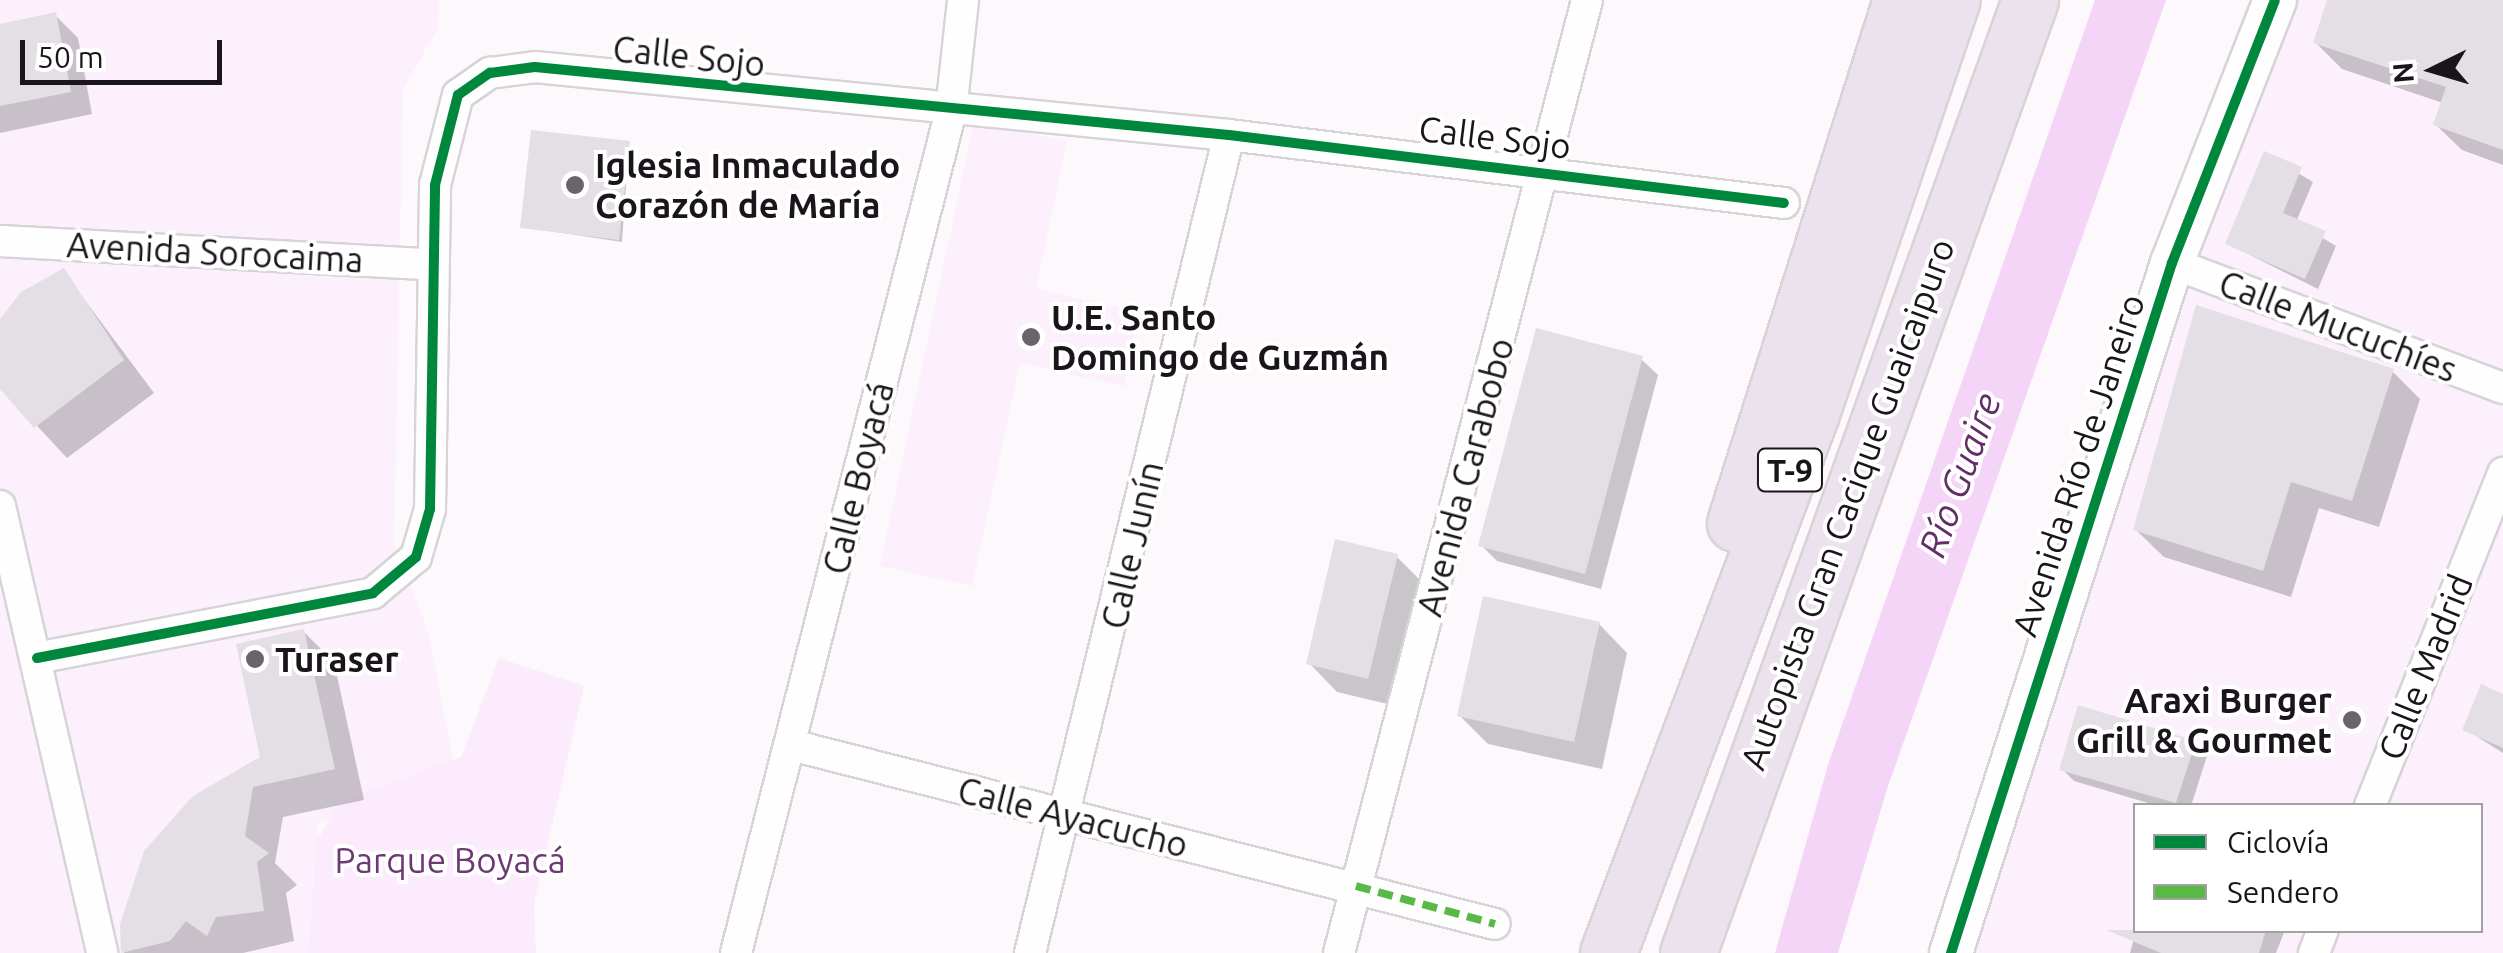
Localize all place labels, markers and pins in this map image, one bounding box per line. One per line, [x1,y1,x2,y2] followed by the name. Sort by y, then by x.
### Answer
[595,144,900,226] place label: Iglesia Inmaculado Corazón de María
[564,174,586,196] marker: Iglesia Inmaculado Corazón de María
[1051,296,1389,378] place label: U.E. Santo Domingo de Guzmán
[1020,326,1042,348] marker: U.E. Santo Domingo de Guzmán
[275,638,399,680] place label: Turaser
[244,648,266,670] marker: Turaser
[2076,679,2332,761] place label: Araxi Burger Grill & Gourmet
[2341,709,2363,731] marker: Araxi Burger Grill & Gourmet

